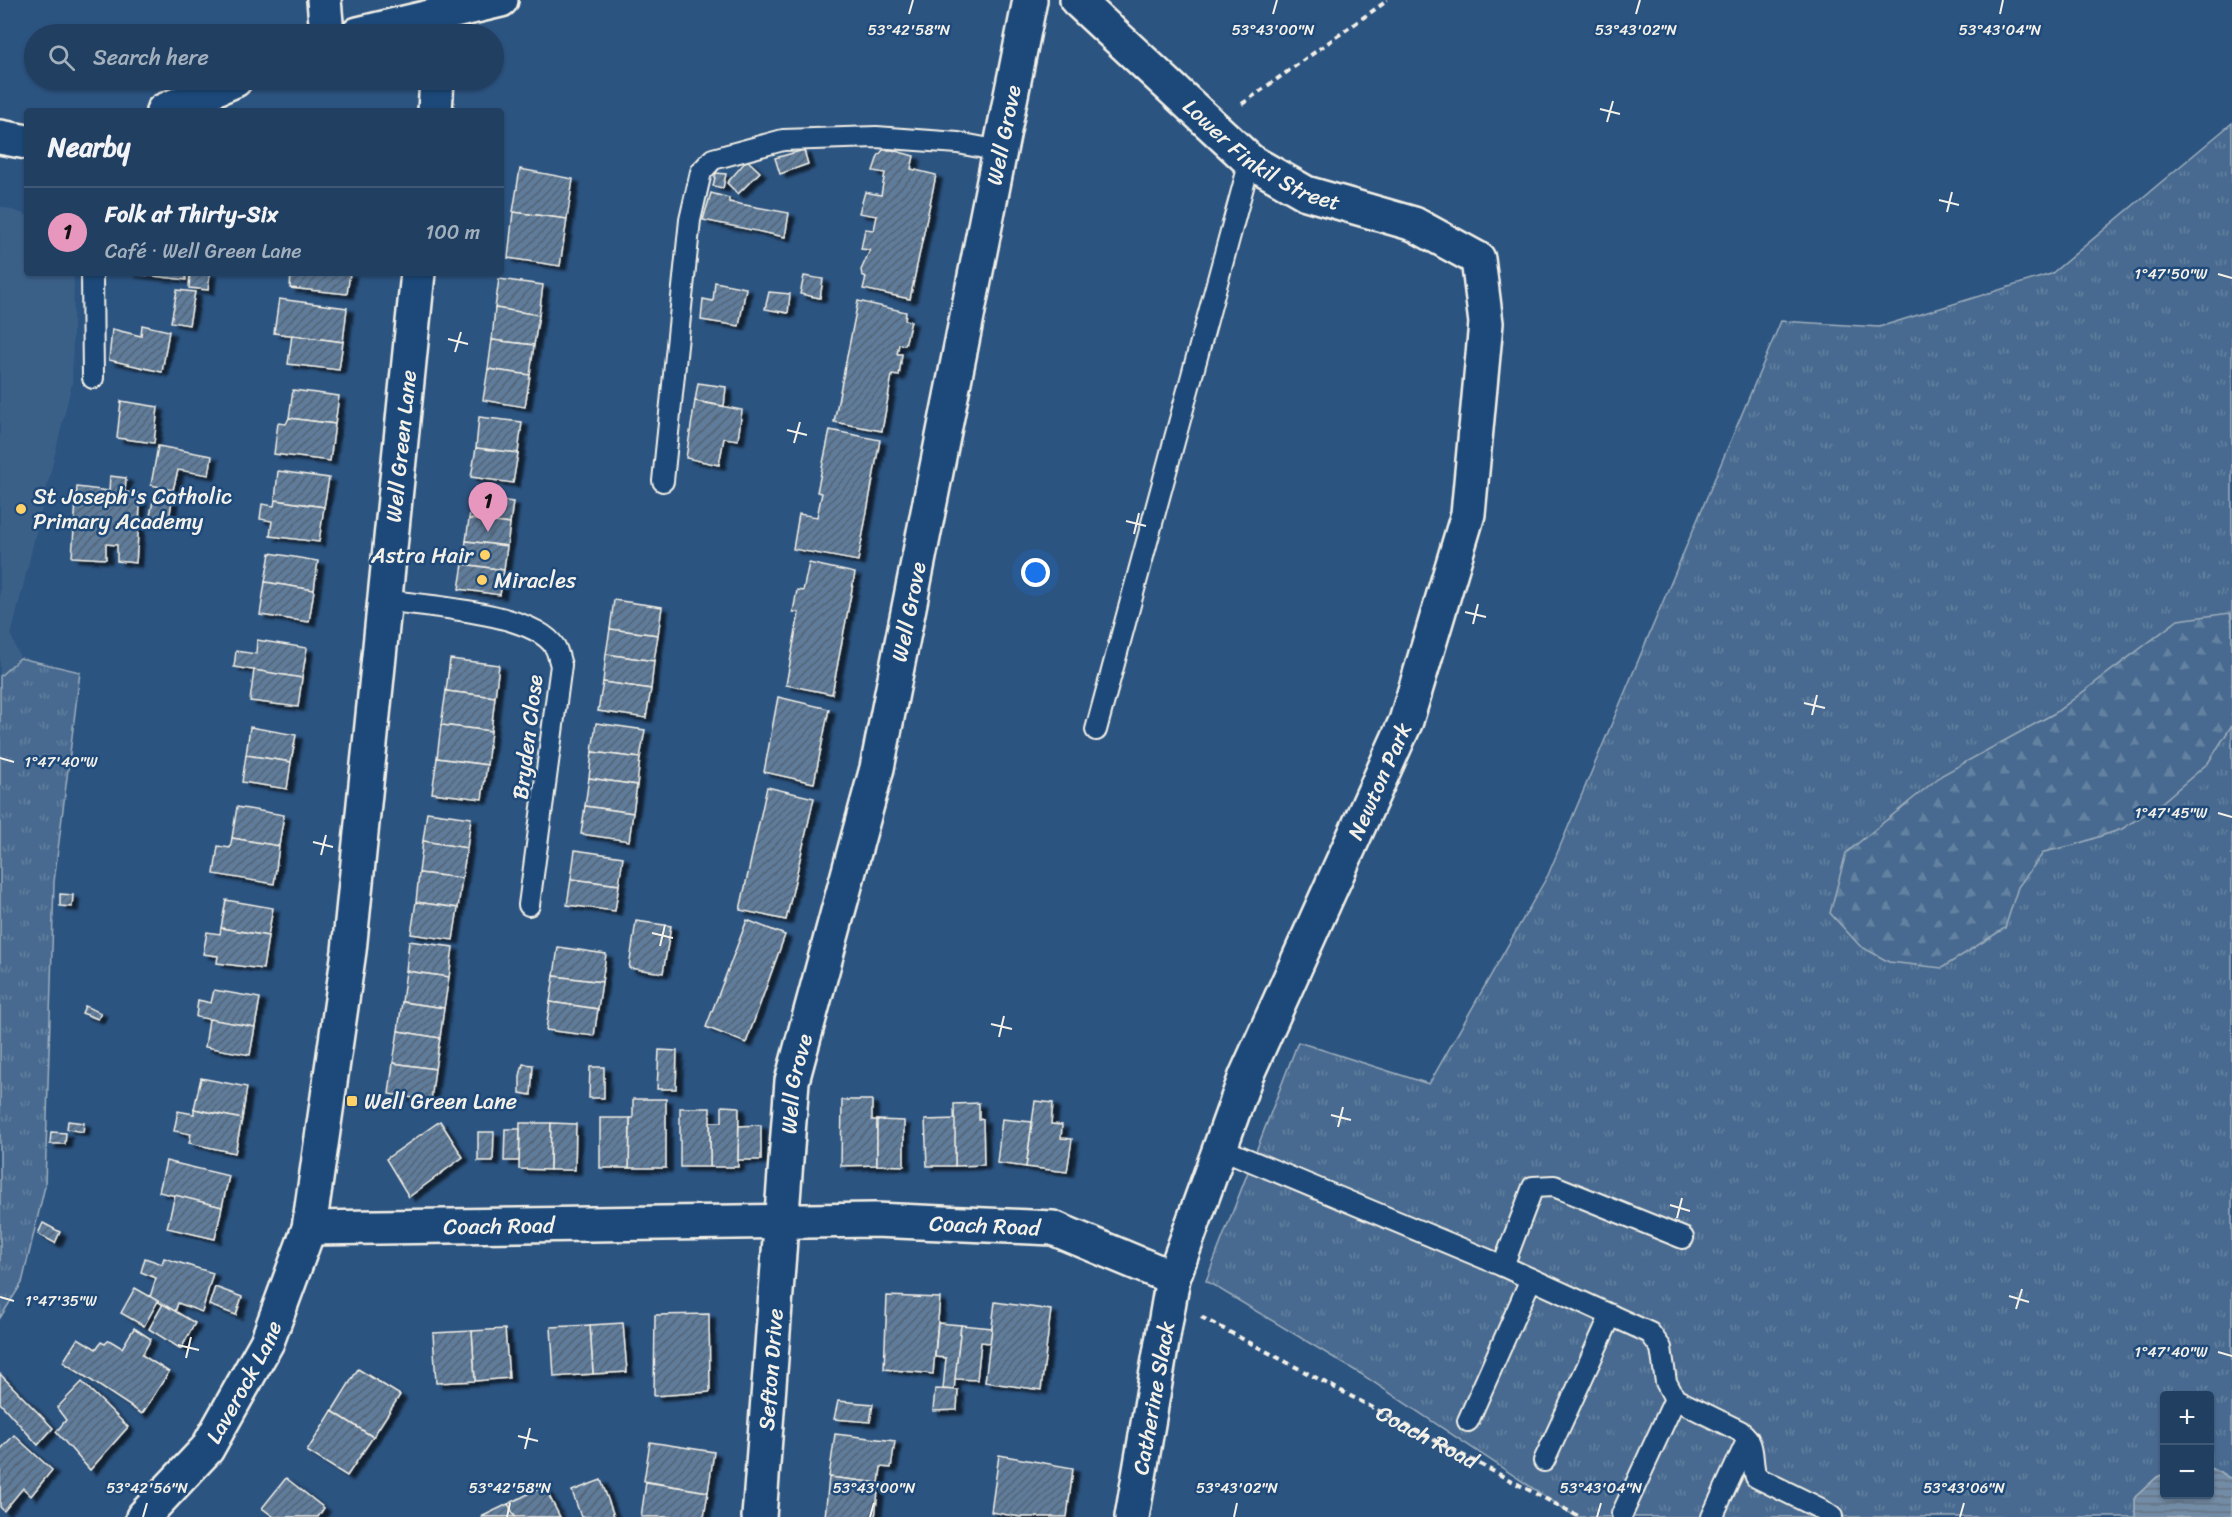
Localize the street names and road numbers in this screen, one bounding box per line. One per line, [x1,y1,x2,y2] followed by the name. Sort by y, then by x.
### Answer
[975,81,1033,189] street label: Well Grove
[1173,88,1345,222] street label: Lower Finkil Street
[374,368,428,524] street label: Well Green Lane
[880,558,938,665] street label: Well Grove
[500,672,555,802] street label: Bryden Close
[1336,716,1423,846] street label: Newton Park
[769,1029,824,1135] street label: Well Grove
[928,1203,1043,1247] street label: Coach Road
[443,1206,556,1246] street label: Coach Road
[747,1307,795,1432] street label: Sefton Drive
[195,1315,293,1451] street label: Laverock Lane
[1121,1318,1186,1478] street label: Catherine Slack
[1369,1394,1487,1481] street label: Coach Road

